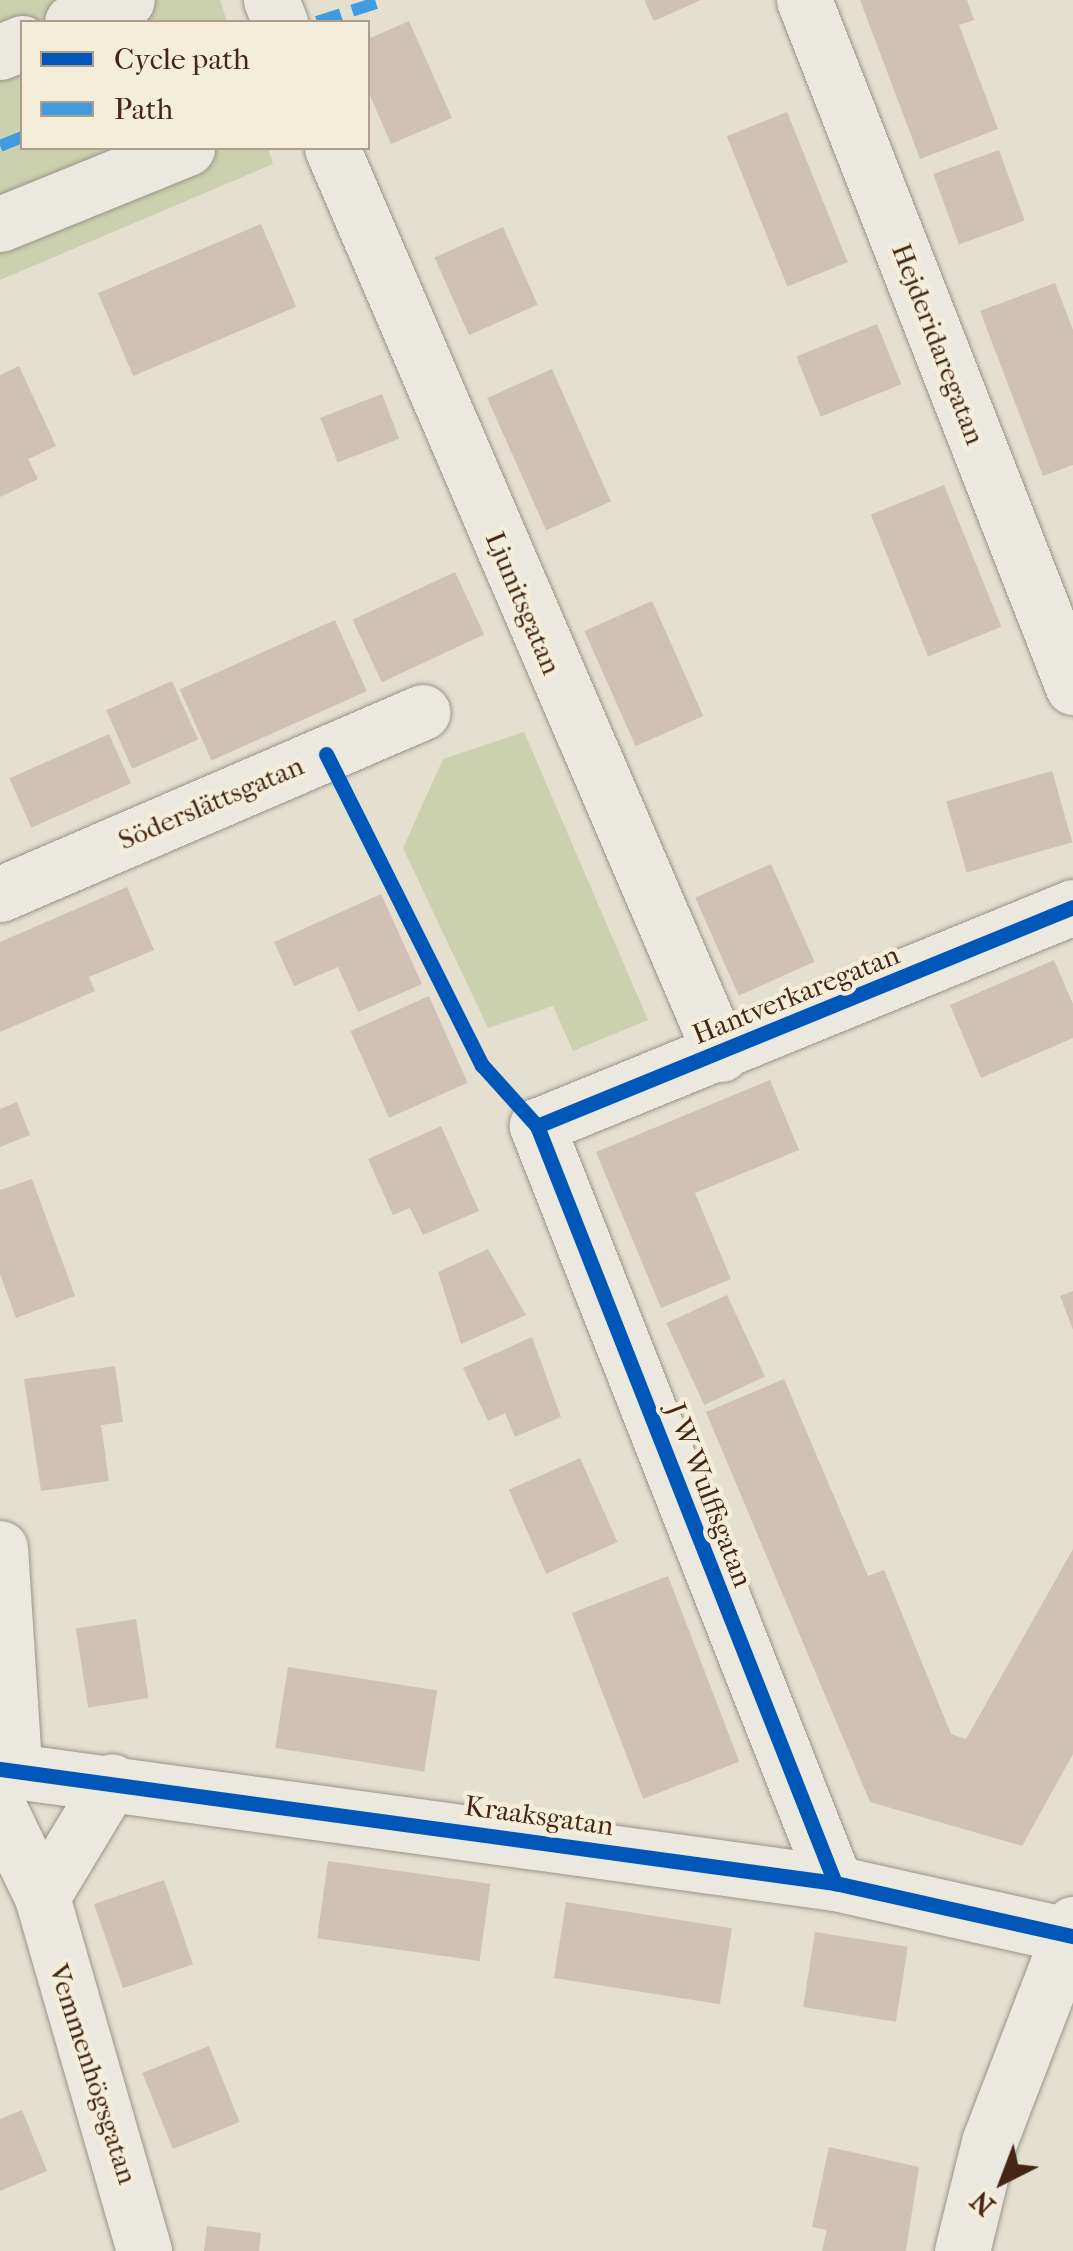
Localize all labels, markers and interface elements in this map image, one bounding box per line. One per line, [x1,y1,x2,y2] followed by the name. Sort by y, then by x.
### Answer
[20,20,370,150] legend
[114,42,250,77] text: Cycle path
[114,92,173,127] text: Path
[884,239,992,449] street label: Hejderidaregatan
[478,527,568,679] street label: Ljunitsgatan
[113,749,309,857] street label: Söderslättsgatan
[688,938,904,1052] street label: Hantverkaregatan
[658,1398,760,1592] street label: J W Wulffsgatan
[462,1789,616,1843] street label: Kraaksgatan
[42,1960,144,2188] street label: Vemmenhögsgatan
[953,2131,1053,2231] north arrow
[964,2184,1002,2223] text: N

